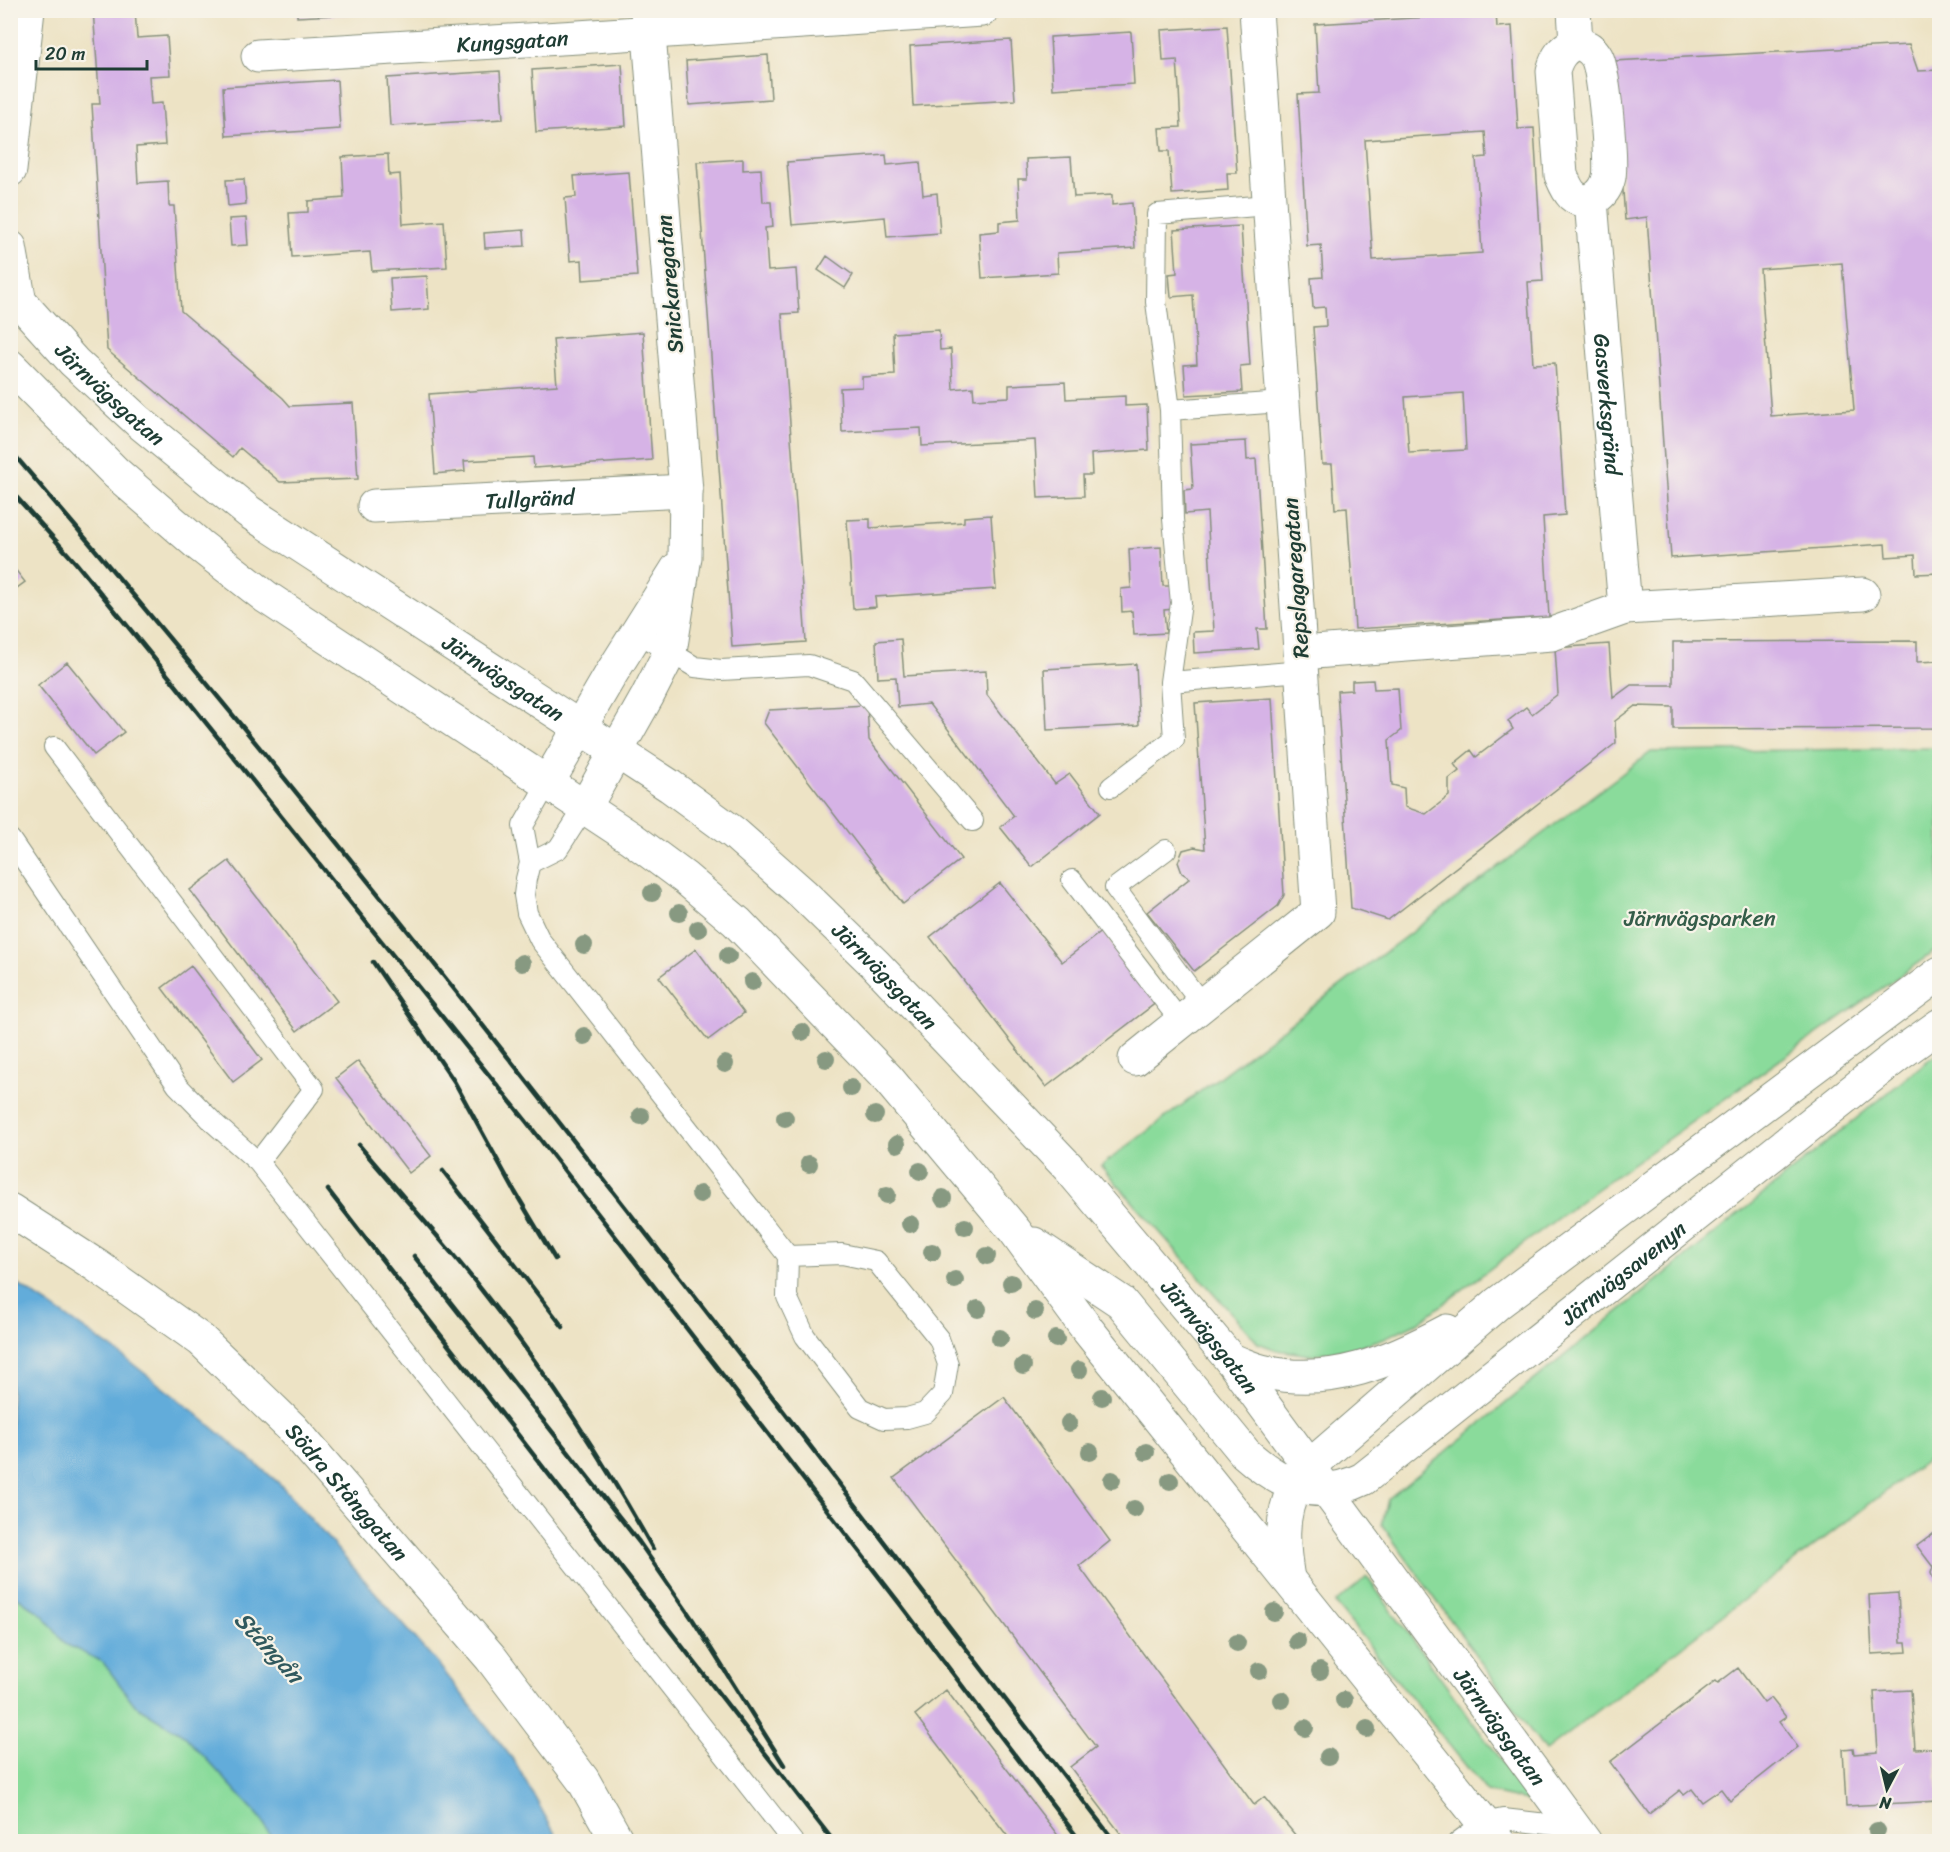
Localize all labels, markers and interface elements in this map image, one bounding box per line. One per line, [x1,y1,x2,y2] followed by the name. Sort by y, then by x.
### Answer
[456,19,570,64] street label: Kungsgatan
[36,33,147,71] scale bar
[45,38,85,70] text: 20 m
[644,213,695,355] street label: Snickaregatan
[1582,332,1633,478] street label: Gasverksgränd
[44,333,174,456] street label: Järnvägsgatan
[484,477,577,521] street label: Tullgränd
[1270,496,1321,660] street label: Repslagaregatan
[433,623,573,733] street label: Järnvägsgatan
[1623,899,1776,938] park label: Järnvägsparken
[822,912,948,1040] street label: Järnvägsgatan
[1551,1210,1696,1336] street label: Järnvägsavenyn
[1150,1270,1269,1403] street label: Järnvägsgatan
[275,1414,419,1571] street label: Södra Stånggatan
[224,1601,316,1696] water label: Stångån
[1442,1658,1557,1795] street label: Järnvägsgatan
[1857,1759,1917,1819] north arrow
[1877,1788,1893,1819] text: N

